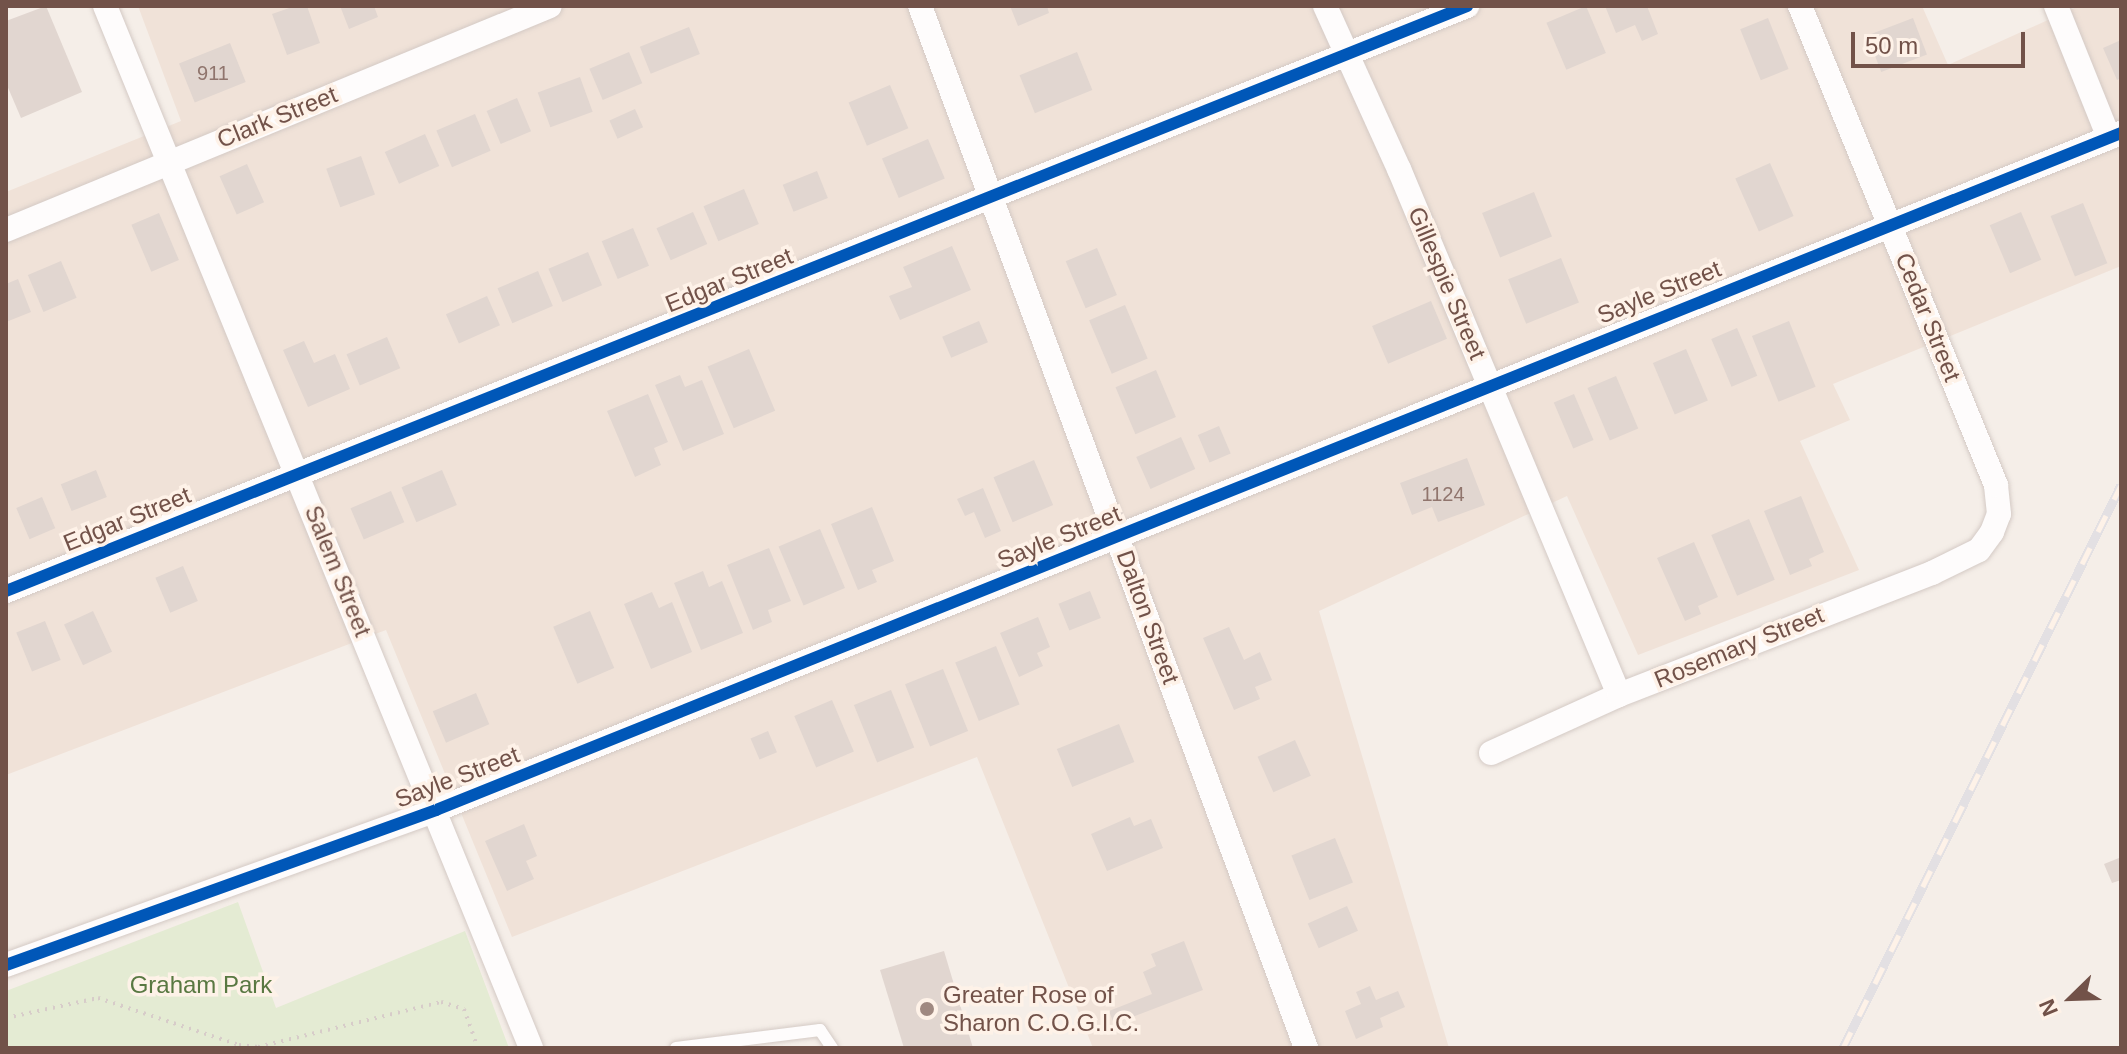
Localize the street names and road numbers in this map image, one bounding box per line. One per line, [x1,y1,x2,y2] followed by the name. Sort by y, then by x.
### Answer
[213,80,341,154] street label: Clark Street
[1402,202,1492,364] street label: Gillespie Street
[661,241,797,319] street label: Edgar Street
[1889,249,1967,385] street label: Cedar Street
[1593,254,1725,330] street label: Sayle Street
[59,480,195,558] street label: Edgar Street
[993,499,1125,575] street label: Sayle Street
[299,501,377,641] street label: Salem Street
[1111,546,1185,688] street label: Dalton Street
[1650,600,1828,694] street label: Rosemary Street
[391,740,523,814] street label: Sayle Street

